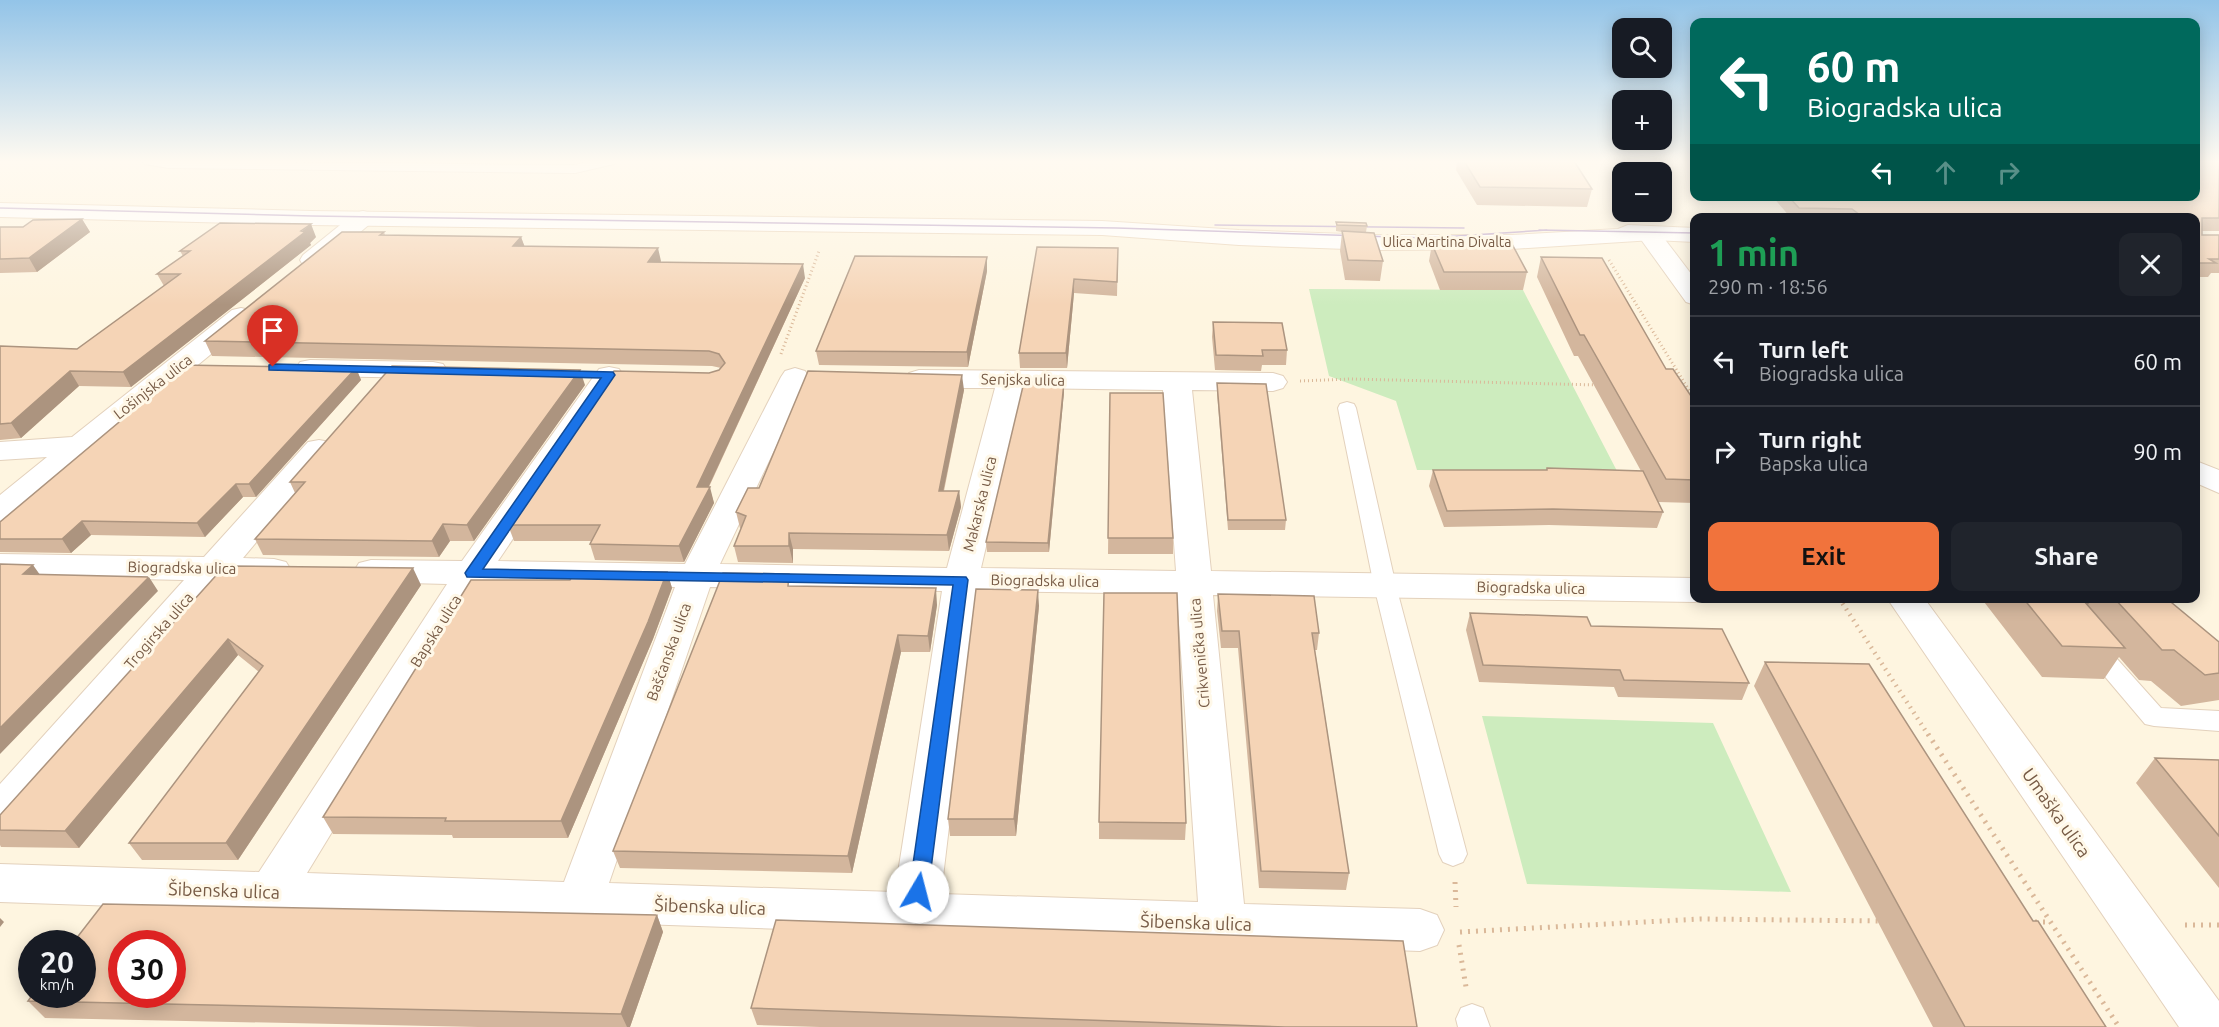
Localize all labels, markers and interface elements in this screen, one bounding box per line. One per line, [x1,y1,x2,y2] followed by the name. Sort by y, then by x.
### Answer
[1612,18,1672,222] map controls
[1612,18,1672,78] button: search
[1708,42,1786,120] icon: left
[1807,43,1901,90] text: 60 m
[1612,90,1672,150] button: +
[1807,92,2003,122] text: Biogradska ulica
[1866,156,1899,189] icon: left
[1929,156,1962,189] icon: ahead
[1992,156,2025,189] icon: right
[1612,162,1672,222] button: −
[1708,232,1799,273] text: 1 min
[2119,233,2182,296] button: close
[1382,234,1512,250] street label: Ulica Martina Divalta
[1708,275,1828,298] text: 290 m · 18:56
[247,305,298,367] pin
[256,314,289,347] icon: arrive
[1759,337,1849,362] text: Turn left
[1708,345,1741,378] icon: left
[2133,349,2182,374] text: 60 m
[110,351,195,422] street label: Lošinjska ulica
[1759,362,1904,385] text: Biogradska ulica
[981,370,1065,389] street label: Senjska ulica
[1759,427,1861,452] text: Turn right
[1708,435,1741,468] icon: right
[2133,439,2182,464] text: 90 m
[1759,452,1868,475] text: Bapska ulica
[959,454,1000,553] street label: Makarska ulica
[1708,522,1939,591] button: Exit
[1951,522,2182,591] button: Share
[128,558,237,577] street label: Biogradska ulica
[991,571,1100,590] street label: Biogradska ulica
[1477,578,1586,597] street label: Biogradska ulica
[121,589,197,673] street label: Trogirska ulica
[407,591,465,670] street label: Bapska ulica
[1186,597,1213,709] street label: Crikvenička ulica
[643,601,694,703] street label: Baščanska ulica
[2019,764,2095,861] street label: Umaška ulica
[886,860,950,924] position arrow
[168,877,280,902] street label: Šibenska ulica
[654,893,766,918] street label: Šibenska ulica
[1140,909,1252,934] street label: Šibenska ulica
[108,930,186,1008] speed limit sign: 30
[40,945,74,979] text: 20
[40,976,74,993] text: km/h

